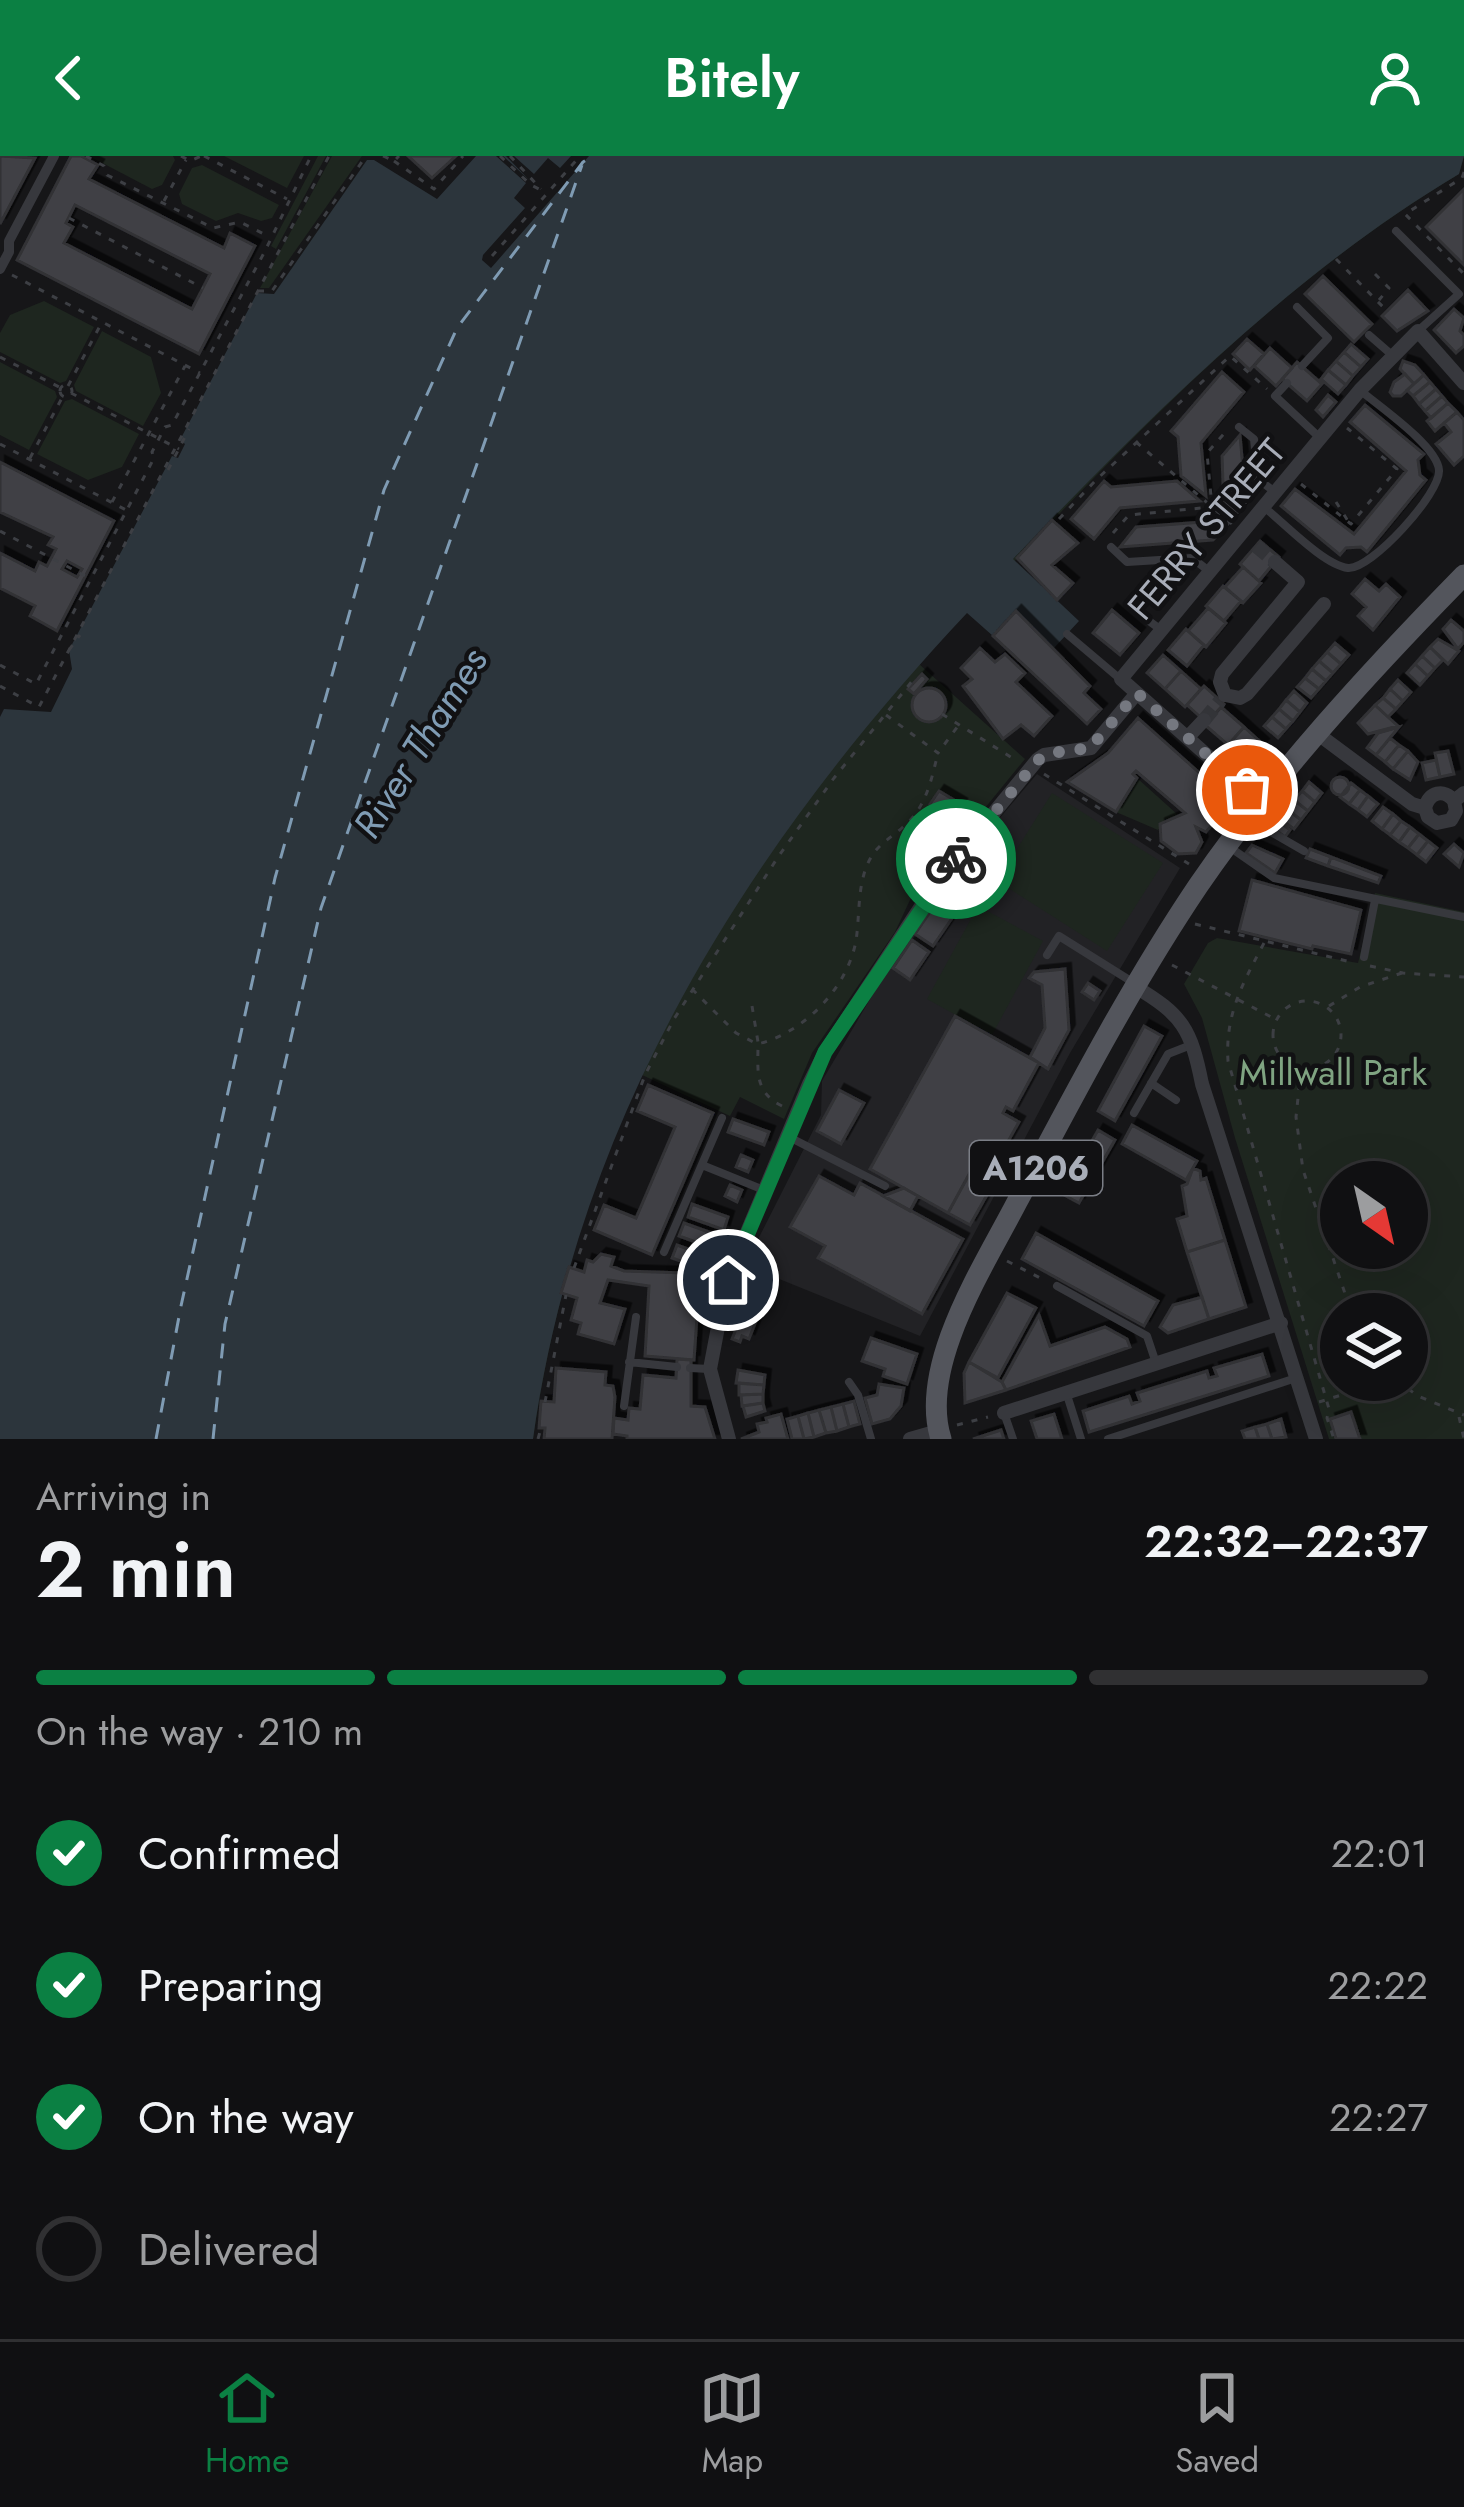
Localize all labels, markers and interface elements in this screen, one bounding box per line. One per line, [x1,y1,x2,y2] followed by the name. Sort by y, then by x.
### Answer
[664,39,800,117] text: Bitely
[36,45,102,111] icon: back
[1362,45,1428,111] icon: person
[1115,427,1297,631] street label: FERRY STREET
[339,636,501,849] water label: River Thames
[1196,739,1298,841] pin
[1214,757,1280,823] icon: bag
[896,799,1016,919] courier
[923,826,989,892] icon: bike
[1239,1046,1427,1098] park label: Millwall Park
[970,1141,1102,1195] road number: A1206
[1320,1161,1428,1269] north arrow
[1320,1161,1428,1401] map controls
[677,1229,779,1331] pin
[695,1247,761,1313] icon: home
[1320,1293,1428,1401] button: layers
[36,1468,211,1525] text: Arriving in
[1144,1509,1428,1574] text: 22:32–22:37
[36,1514,236,1626] text: 2 min
[36,1703,363,1760] text: On the way · 210 m
[36,1820,102,1886] icon: check
[138,1821,341,1886] text: Confirmed
[1331,1825,1428,1882] text: 22:01
[36,1952,102,2018] icon: check
[138,1953,323,2018] text: Preparing
[1328,1957,1428,2014] text: 22:22
[36,2084,102,2150] icon: check
[138,2085,354,2150] text: On the way
[1329,2089,1428,2146] text: 22:27
[138,2217,320,2282] text: Delivered
[205,2365,289,2484] tab: Home
[699,2365,765,2484] tab: Map
[1175,2365,1259,2484] tab: Saved

